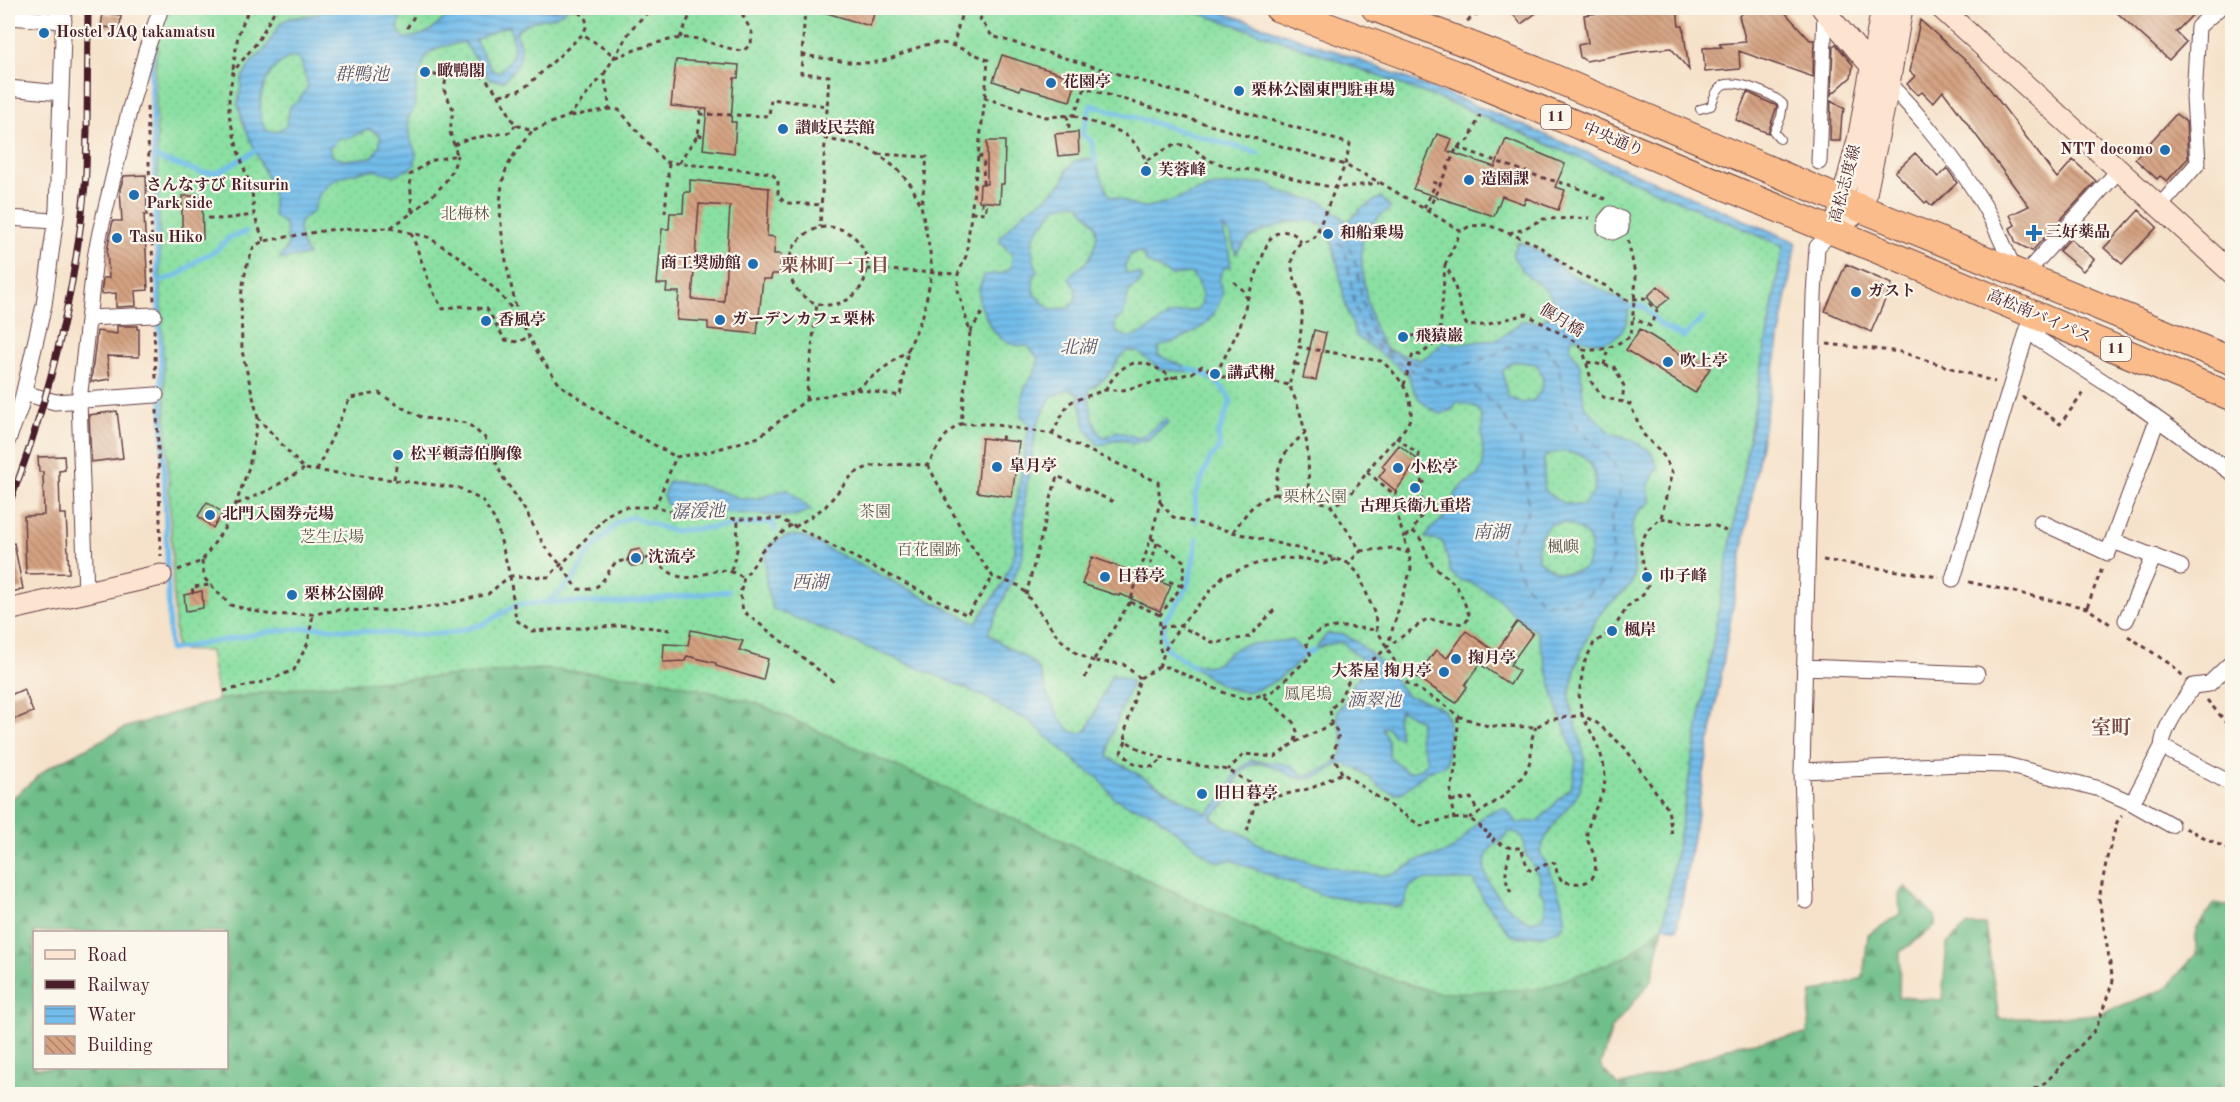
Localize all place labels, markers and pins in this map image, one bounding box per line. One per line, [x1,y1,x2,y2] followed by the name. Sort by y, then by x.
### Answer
[56,25,215,41] place label: Hostel JAQ takamatsu
[37,26,51,40] marker: Hostel JAQ takamatsu
[437,62,485,80] place label: 瞰鴨閣
[418,65,432,79] marker: 瞰鴨閣
[1063,73,1111,91] place label: 花園亭
[1044,76,1058,90] marker: 花園亭
[1251,81,1395,99] place label: 栗林公園東門駐車場
[1232,84,1246,98] marker: 栗林公園東門駐車場
[795,119,875,137] place label: 讃岐民芸館
[776,122,790,136] marker: 讃岐民芸館
[2060,142,2153,158] place label: NTT docomo
[2158,143,2172,157] marker: NTT docomo
[1158,161,1206,179] place label: 芙蓉峰
[1139,164,1153,178] marker: 芙蓉峰
[1481,170,1529,188] place label: 造園課
[1462,173,1476,187] marker: 造園課
[146,176,289,212] place label: さんなすび Ritsurin Park side
[127,188,141,202] marker: さんなすび Ritsurin Park side
[2046,223,2110,241] place label: 三好薬品
[1340,224,1404,242] place label: 和船乗場
[2027,226,2041,240] marker: 三好薬品
[1321,227,1335,241] marker: 和船乗場
[129,230,203,246] place label: Tasu Hiko
[110,231,124,245] marker: Tasu Hiko
[661,254,741,272] place label: 商工奨励館
[746,257,760,271] marker: 商工奨励館
[1868,283,1916,300] place label: ガスト
[1849,285,1863,299] marker: ガスト
[732,310,875,328] place label: ガーデンカフェ栗林
[498,311,546,329] place label: 香風亭
[713,313,727,327] marker: ガーデンカフェ栗林
[479,314,493,328] marker: 香風亭
[1415,327,1463,345] place label: 飛猿巌
[1396,330,1410,344] marker: 飛猿巌
[1680,352,1728,370] place label: 吹上亭
[1661,355,1675,369] marker: 吹上亭
[1227,364,1275,382] place label: 講武榭
[1208,367,1222,381] marker: 講武榭
[410,445,522,463] place label: 松平頼壽伯胸像
[391,448,405,462] marker: 松平頼壽伯胸像
[1009,457,1057,475] place label: 皐月亭
[1410,458,1458,476] place label: 小松亭
[990,460,1004,474] marker: 皐月亭
[1391,461,1405,475] marker: 小松亭
[1408,481,1422,495] marker: 古理兵衛九重塔
[1359,497,1471,515] place label: 古理兵衛九重塔
[222,505,334,523] place label: 北門入園券売場
[203,508,217,522] marker: 北門入園券売場
[648,548,696,566] place label: 沈流亭
[629,551,643,565] marker: 沈流亭
[1117,567,1165,585] place label: 日暮亭
[1659,567,1707,585] place label: 巾子峰
[1098,570,1112,584] marker: 日暮亭
[1640,570,1654,584] marker: 巾子峰
[304,585,384,603] place label: 栗林公園碑
[285,588,299,602] marker: 栗林公園碑
[1624,621,1656,639] place label: 楓岸
[1605,624,1619,638] marker: 楓岸
[1468,649,1516,667] place label: 掬月亭
[1449,652,1463,666] marker: 掬月亭
[1332,662,1432,680] place label: 大茶屋 掬月亭
[1437,665,1451,679] marker: 大茶屋 掬月亭
[1214,784,1278,802] place label: 旧日暮亭
[1195,787,1209,801] marker: 旧日暮亭

